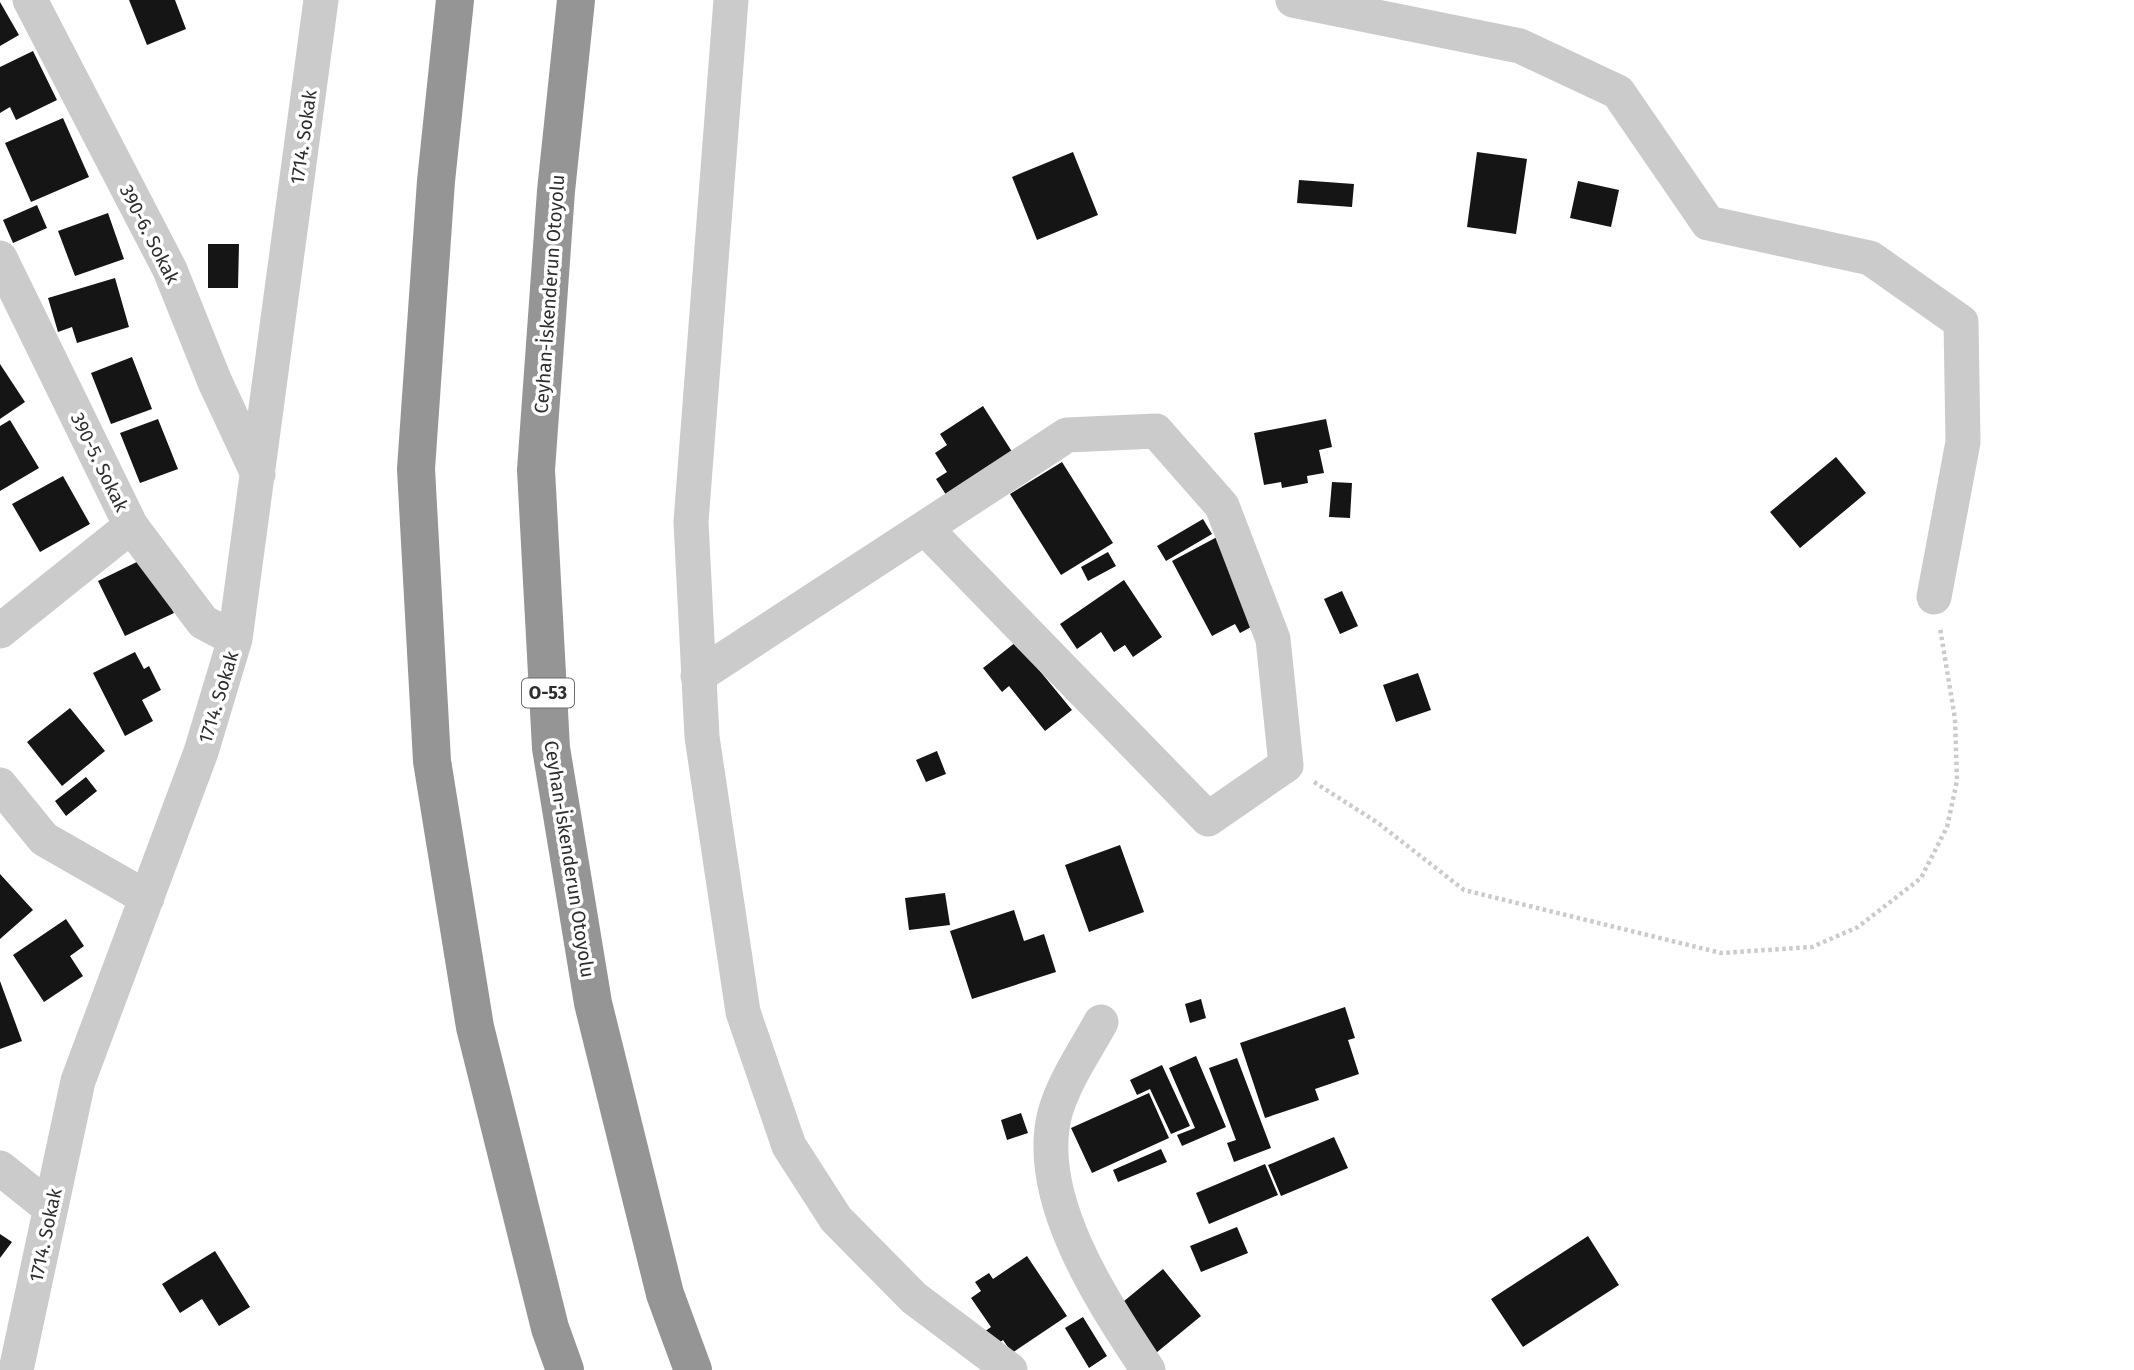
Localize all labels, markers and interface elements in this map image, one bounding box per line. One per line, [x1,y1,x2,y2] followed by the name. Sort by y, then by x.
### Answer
[285,88,322,186] street label: 1714. Sokak
[530,174,569,414] street label: Ceyhan-İskenderun Otoyolu
[115,181,184,288] street label: 390-6. Sokak
[66,409,134,516] street label: 390-5. Sokak
[194,648,243,746] street label: 1714. Sokak
[522,678,574,708] road number: O-53
[539,739,600,979] street label: Ceyhan-İskenderun Otoyolu
[24,1186,67,1284] street label: 1714. Sokak

